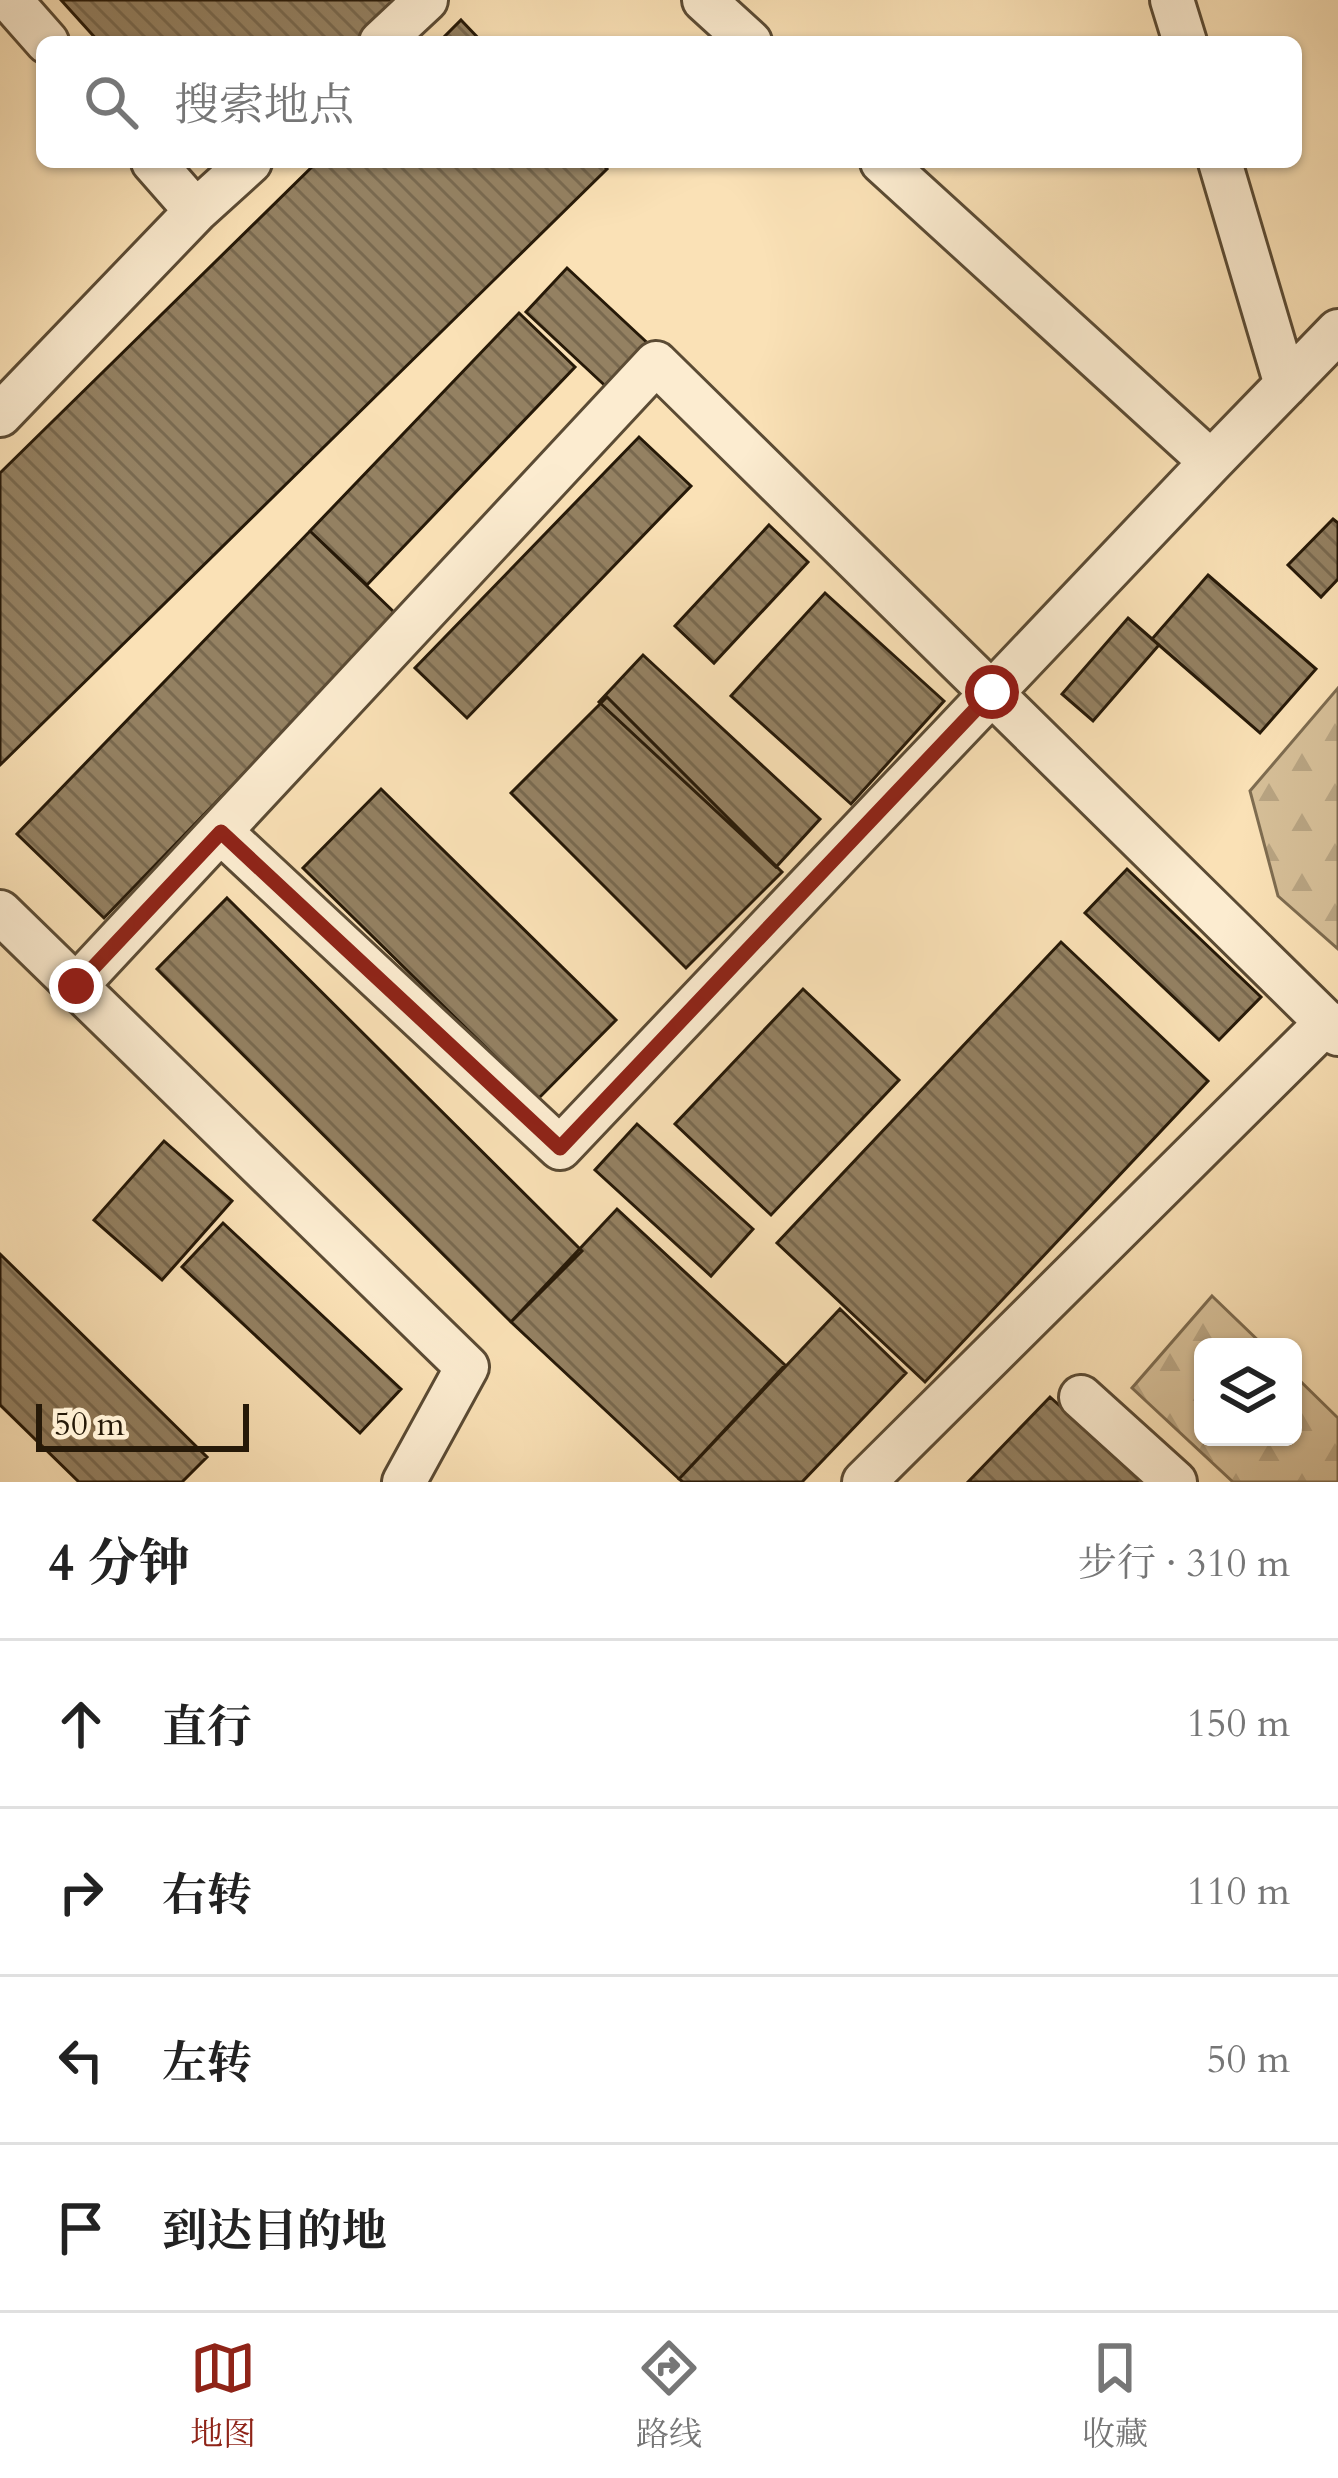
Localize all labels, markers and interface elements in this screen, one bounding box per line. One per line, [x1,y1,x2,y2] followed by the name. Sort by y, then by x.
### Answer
[36,36,1302,168] search box
[78,69,144,135] icon: search
[174,75,354,136] text: 搜索地点
[965,665,1019,719] route start
[49,959,103,1013] route end
[1194,1338,1302,1446] map controls
[1194,1338,1302,1446] button: layers
[36,1398,249,1451] scale bar
[54,1402,125,1447] text: 50 m
[48,1529,190,1599] text: 4 分钟
[1078,1537,1290,1590] text: 步行 · 310 m
[48,1691,114,1757] icon: ahead
[162,1697,252,1758] text: 直行
[1187,1697,1290,1750] text: 150 m
[48,1859,114,1925] icon: right
[162,1865,252,1926] text: 右转
[1187,1865,1290,1918] text: 110 m
[48,2027,114,2093] icon: left
[162,2033,252,2094] text: 左转
[1207,2033,1290,2086] text: 50 m
[48,2195,114,2261] icon: arrive
[162,2201,387,2262] text: 到达目的地
[190,2335,256,2457] tab: 地图
[636,2335,702,2457] tab: 路线
[1082,2335,1148,2457] tab: 收藏

